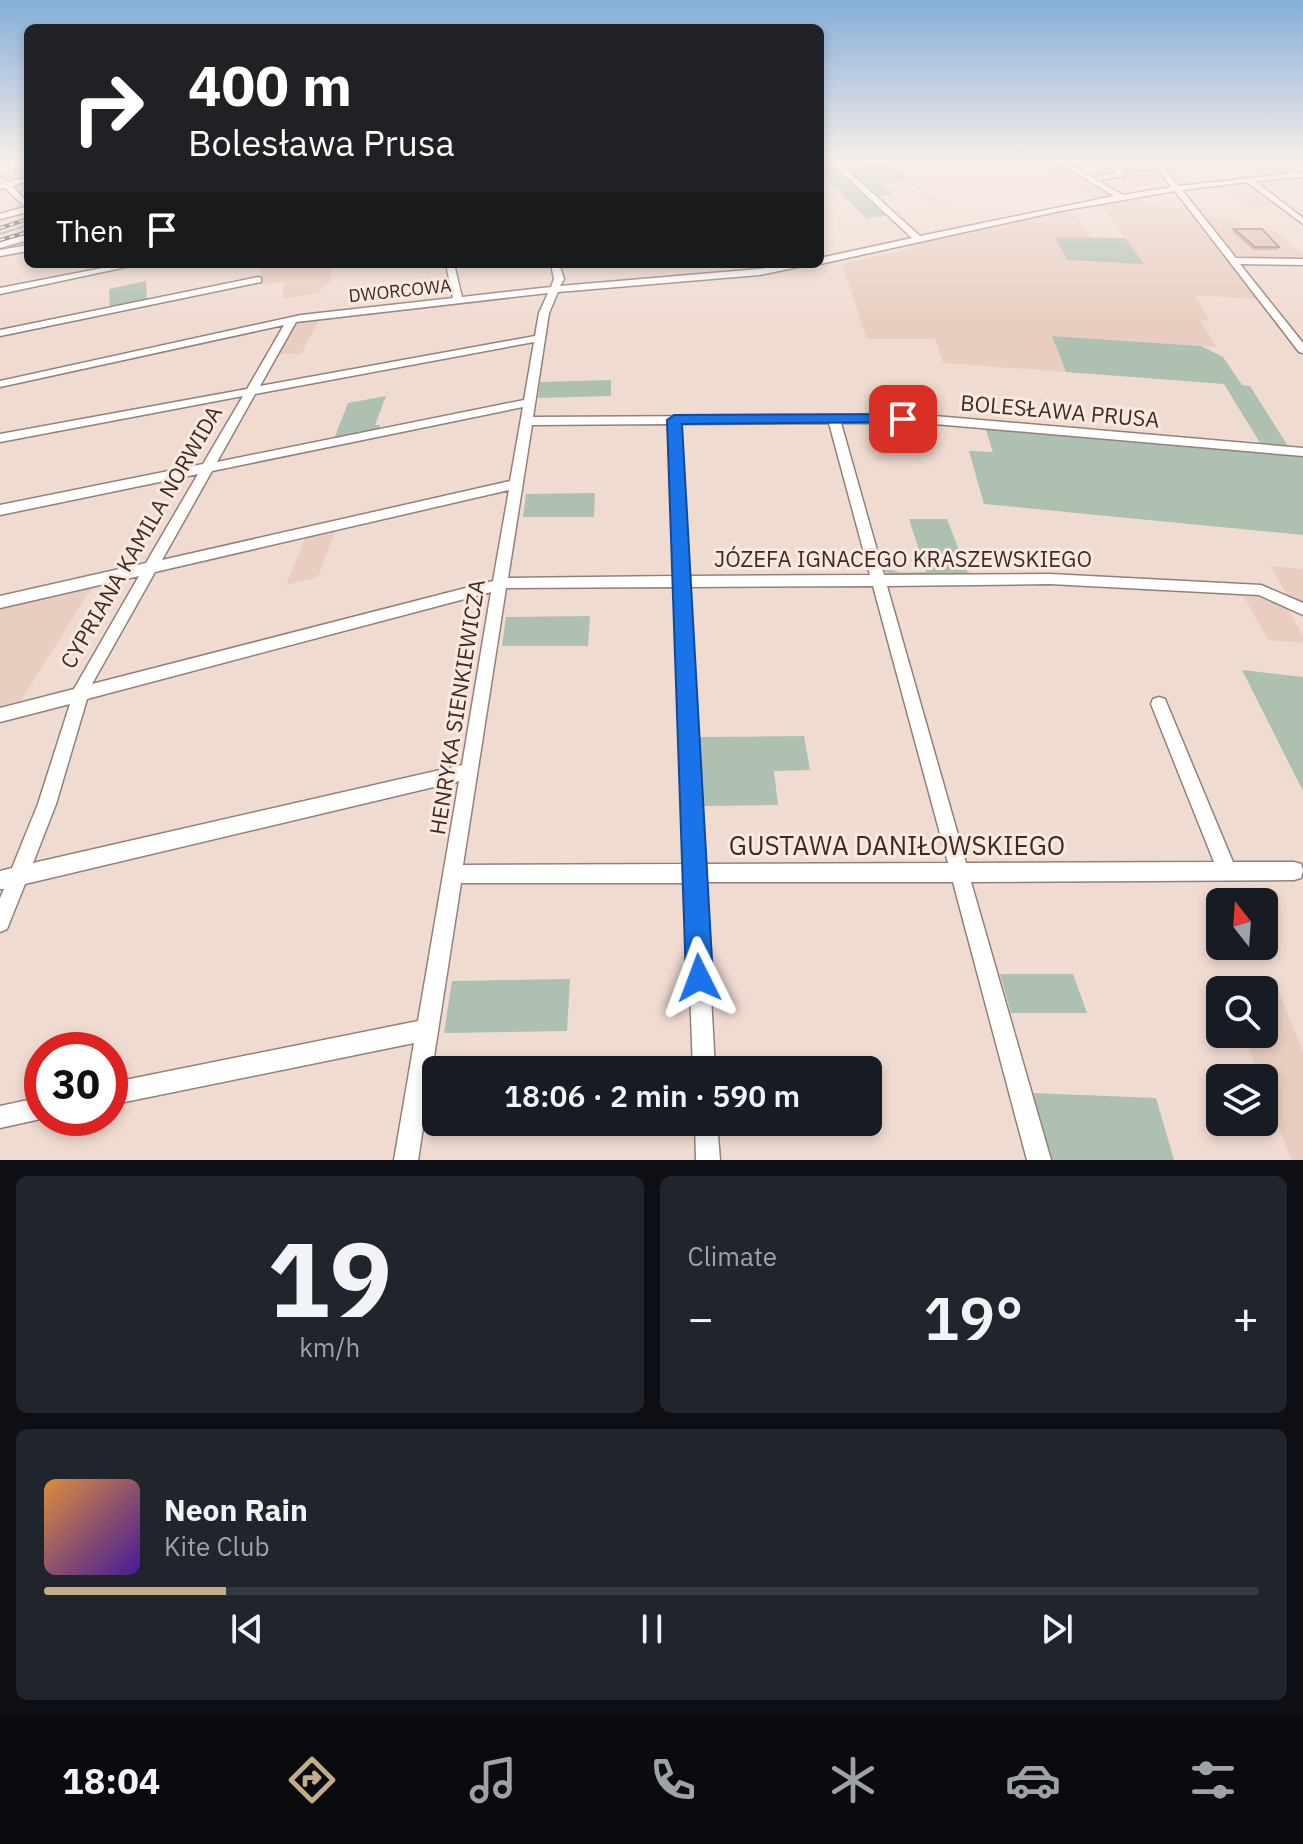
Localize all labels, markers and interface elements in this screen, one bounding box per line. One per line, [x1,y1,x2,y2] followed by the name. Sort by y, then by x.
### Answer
[188,49,352,121] text: 400 m
[56,56,160,160] icon: right
[188,119,455,166] text: Bolesława Prusa
[140,208,184,252] icon: arrive
[56,211,124,250] text: Then
[347,274,453,307] street label: DWORCOWA
[869,385,937,453] pin
[959,387,1161,434] street label: BOLESŁAWA PRUSA
[881,397,925,441] icon: arrive
[53,400,228,674] street label: CYPRIANA KAMILA NORWIDA
[714,544,1092,573] street label: JÓZEFA IGNACEGO KRASZEWSKIEGO
[422,577,491,837] street label: HENRYKA SIENKIEWICZA
[729,828,1065,862] street label: GUSTAWA DANIŁOWSKIEGO
[1206,888,1278,960] north arrow
[1206,888,1278,1136] map controls
[657,936,741,1020] position arrow
[1206,976,1278,1048] button: search
[24,1032,128,1136] speed limit sign: 30
[1206,1064,1278,1136] button: layers
[504,1076,800,1115] text: 18:06 · 2 min · 590 m
[267,1210,392,1346] text: 19
[688,1239,777,1273] text: Climate
[923,1278,1023,1357] text: 19°
[688,1289,714,1346] text: −
[1233,1289,1259,1346] text: +
[299,1330,360,1364] text: km/h
[164,1490,308,1529] text: Neon Rain
[164,1529,269,1563] text: Kite Club
[225,1607,269,1651] icon: previous
[630,1607,674,1651] icon: pause
[1035,1607,1079,1651] icon: next
[284,1752,340,1808] icon: directions
[465,1752,521,1808] icon: music
[645,1752,701,1808] icon: phone
[825,1752,881,1808] icon: climate
[1005,1752,1061,1808] icon: car
[1185,1752,1241,1808] icon: filters
[62,1757,160,1804] text: 18:04

